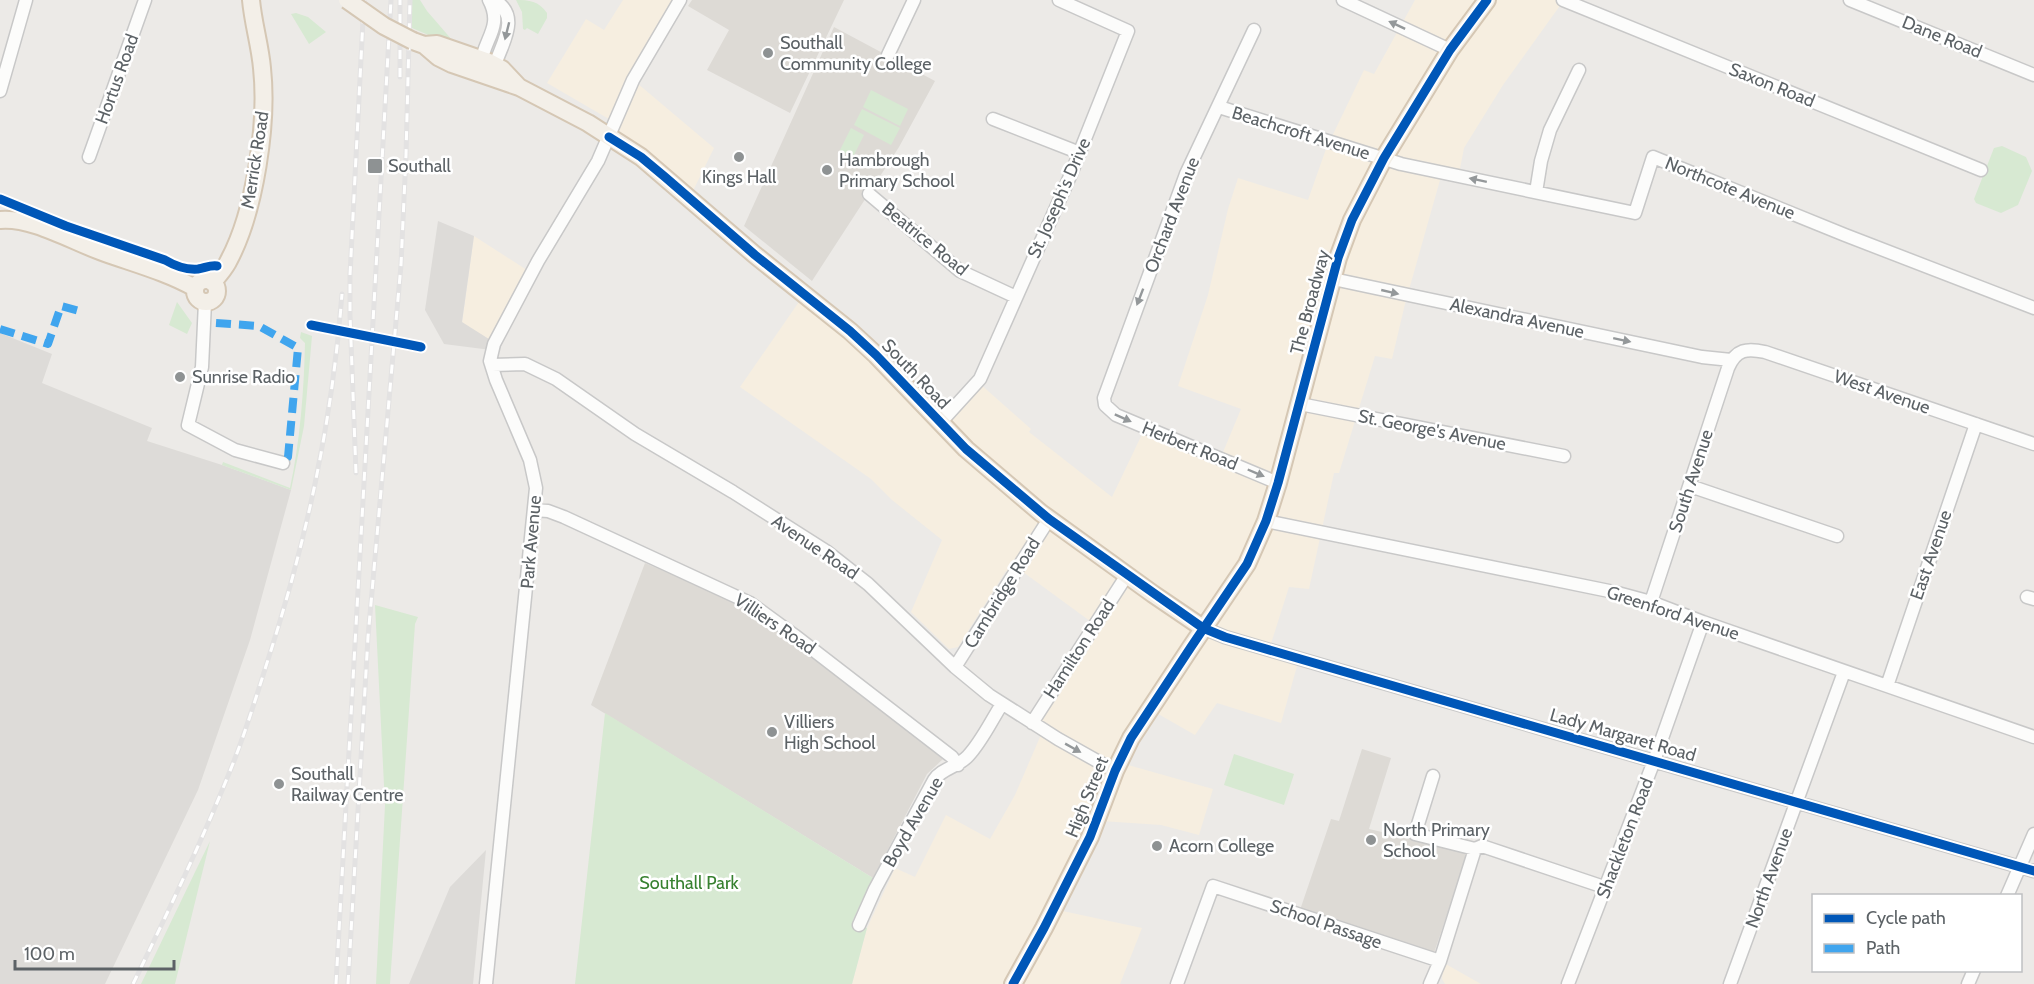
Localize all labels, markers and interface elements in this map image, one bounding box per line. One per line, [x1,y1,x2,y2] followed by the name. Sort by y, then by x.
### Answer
[1899,11,1985,63] street label: Dane Road
[1388,20,1406,30] one-way arrow
[501,22,511,40] one-way arrow
[91,31,143,127] street label: Hortus Road
[780,32,931,75] place label: Southall Community College
[761,46,775,60] marker: Southall Community College
[1726,58,1818,112] street label: Saxon Road
[1229,102,1373,164] street label: Beachcroft Avenue
[236,110,274,210] street label: Merrick Road
[1023,134,1095,262] street label: St. Joseph's Drive
[839,149,955,192] place label: Hambrough Primary School
[732,150,746,164] marker: Kings Hall
[1662,152,1798,224] street label: Northcote Avenue
[1140,154,1204,276] street label: Orchard Avenue
[388,155,452,177] place label: Southall
[366,157,384,175] marker: Southall
[820,163,834,177] marker: Hambrough Primary School
[702,166,777,188] place label: Kings Hall
[1469,175,1488,185] one-way arrow
[878,198,972,280] street label: Beatrice Road
[1285,247,1335,357] street label: The Broadway
[1380,287,1399,297] one-way arrow
[1135,288,1145,306] one-way arrow
[1448,293,1586,343] street label: Alexandra Avenue
[877,334,955,414] street label: South Road
[1612,336,1631,345] one-way arrow
[1831,365,1933,419] street label: West Avenue
[192,366,295,388] place label: Sunrise Radio
[173,370,187,384] marker: Sunrise Radio
[1356,405,1508,455] street label: St. George's Avenue
[1114,413,1132,423] one-way arrow
[1139,417,1241,475] street label: Herbert Road
[1664,427,1718,535] street label: South Avenue
[1247,468,1265,478] one-way arrow
[516,494,546,590] street label: Park Avenue
[1905,507,1957,603] street label: East Avenue
[767,510,863,584] street label: Avenue Road
[959,534,1045,652] street label: Cambridge Road
[1604,581,1742,645] street label: Greenford Avenue
[730,589,820,659] street label: Villiers Road
[1039,595,1119,703] street label: Hamilton Road
[1547,704,1699,766] street label: Lady Margaret Road
[784,711,876,754] place label: Villiers High School
[765,725,779,739] marker: Villiers High School
[1065,743,1082,753] one-way arrow
[1061,753,1113,841] street label: High Street
[291,763,403,806] place label: Southall Railway Centre
[878,773,948,871] street label: Boyd Avenue
[1592,775,1658,901] street label: Shackleton Road
[272,777,286,791] marker: Southall Railway Centre
[1383,819,1490,862] place label: North Primary School
[1741,825,1797,931] street label: North Avenue
[1364,833,1378,847] marker: North Primary School
[1169,835,1274,857] place label: Acorn College
[1150,839,1164,853] marker: Acorn College
[639,872,740,894] park label: Southall Park
[1812,894,2022,972] legend
[1267,895,1385,953] street label: School Passage
[1866,907,1946,929] text: Cycle path
[15,933,174,971] scale bar
[1866,937,1900,959] text: Path
[24,943,75,965] text: 100 m

